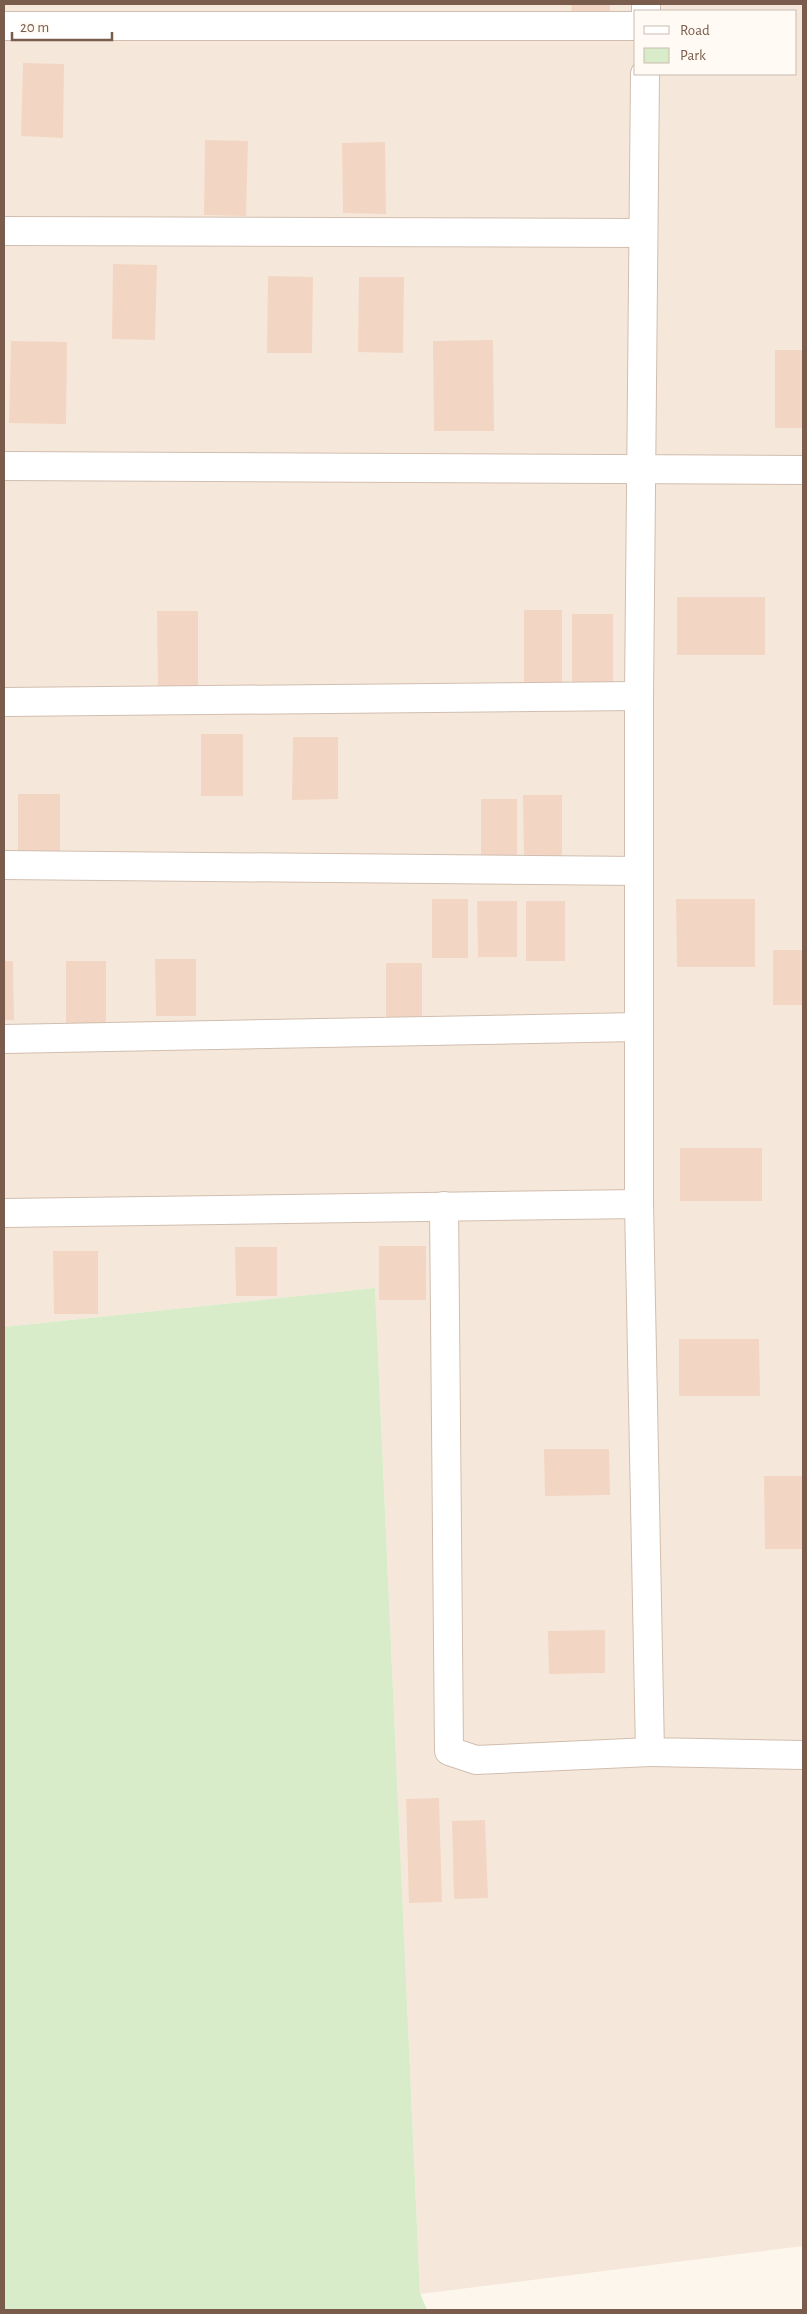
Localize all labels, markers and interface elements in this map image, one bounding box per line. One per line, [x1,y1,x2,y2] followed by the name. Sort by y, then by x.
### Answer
[12,10,112,42] scale bar
[634,10,797,75] legend
[20,20,49,35] text: 20 m
[680,23,710,38] text: Road
[680,48,706,63] text: Park

